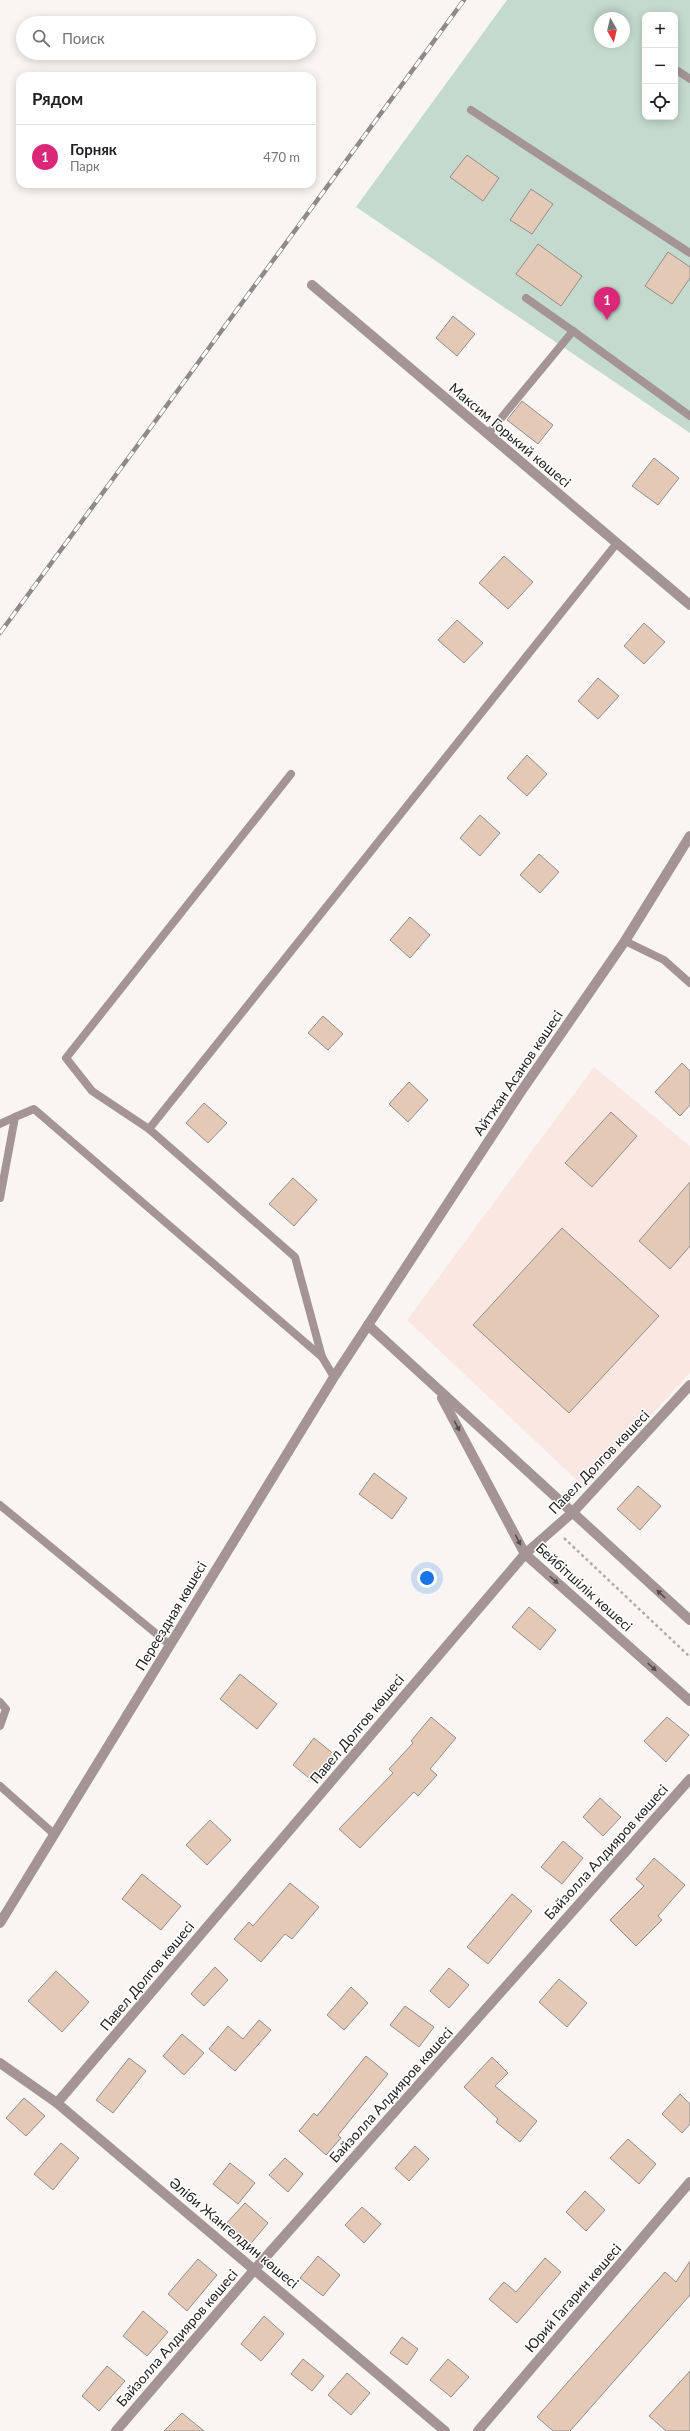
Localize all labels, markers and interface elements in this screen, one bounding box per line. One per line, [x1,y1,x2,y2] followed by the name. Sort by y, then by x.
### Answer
[594,12,630,48] north arrow
[642,12,678,120] map controls
[642,12,678,48] button: +
[16,16,316,60] search box
[30,27,52,49] icon: search
[62,29,105,47] text: Поиск
[642,48,678,84] button: −
[642,84,678,120] button: locate
[32,88,83,109] text: Рядом
[70,140,117,158] text: Горняк
[41,149,49,165] text: 1
[263,149,300,165] text: 470 m
[70,158,100,174] text: Парк
[594,287,620,320] pin: 1
[446,379,575,490] street label: Максим Горький көшесі
[469,1007,566,1138] street label: Айтжан Асанов көшесі
[545,1406,652,1517] street label: Павел Долгов көшесі
[453,1420,460,1432] one-way arrow
[515,1535,521,1546] one-way arrow
[533,1539,636,1634] street label: Бейбітшілік көшесі
[131,1558,210,1673] street label: Переездная көшесі
[417,1568,437,1588] your location
[550,1575,559,1584] one-way arrow
[657,1590,666,1599] one-way arrow
[646,1662,657,1671] one-way arrow
[306,1671,407,1787] street label: Павел Долгов көшесі
[540,1781,671,1923] street label: Байзолла Алдияров көшесі
[96,1918,197,2034] street label: Павел Долгов көшесі
[325,2024,456,2166] street label: Байзолла Алдияров көшесі
[166,2174,302,2292] street label: Әліби Жангелдин көшесі
[521,2240,624,2355] street label: Юрий Гагарин көшесі
[112,2266,241,2410] street label: Байзолла Алдияров көшесі

